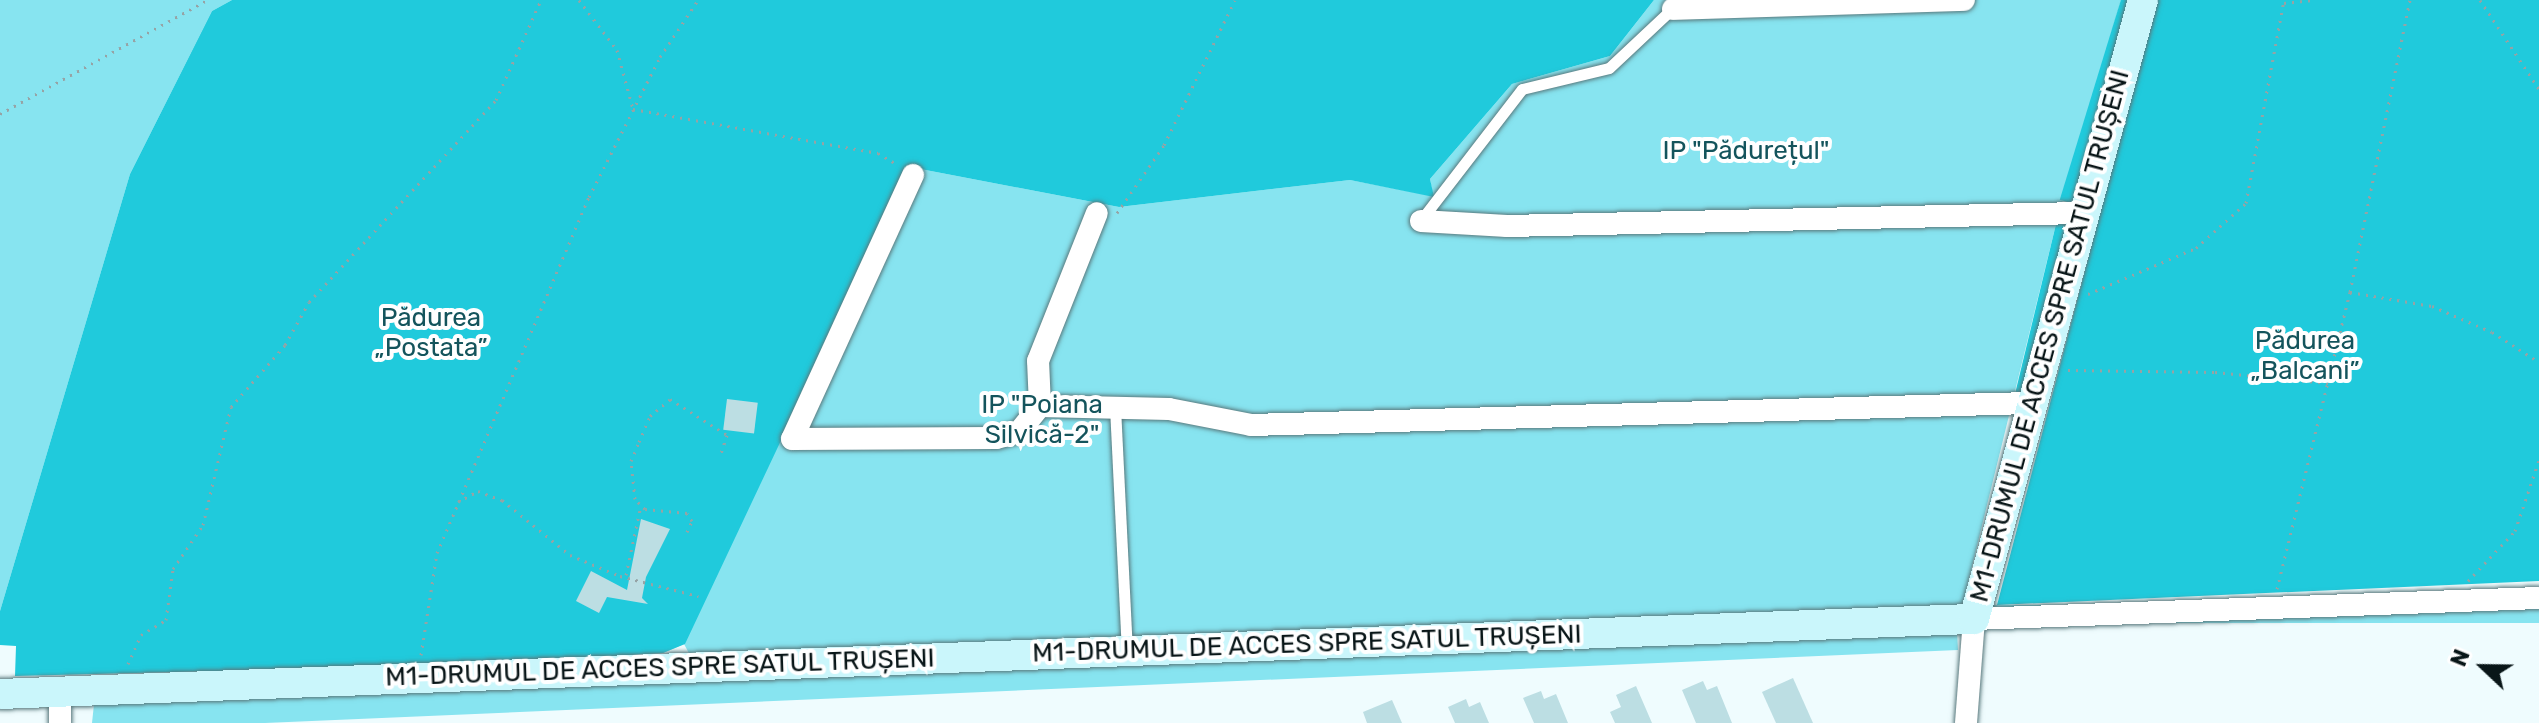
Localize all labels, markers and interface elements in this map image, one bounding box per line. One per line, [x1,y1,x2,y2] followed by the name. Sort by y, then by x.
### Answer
[1963,65,2137,607] street label: M1-DRUMUL DE ACCES SPRE SATUL TRUȘENI
[1662,135,1830,167] park label: IP "Pădurețul"
[374,302,488,364] park label: Pădurea „Postata”
[2250,325,2360,386] park label: Pădurea „Balcani”
[981,389,1103,450] park label: IP "Poiana Silvică-2"
[1030,619,1584,669] street label: M1-DRUMUL DE ACCES SPRE SATUL TRUȘENI
[2443,627,2523,707] north arrow
[383,643,937,693] street label: M1-DRUMUL DE ACCES SPRE SATUL TRUȘENI
[2445,645,2476,670] text: N

